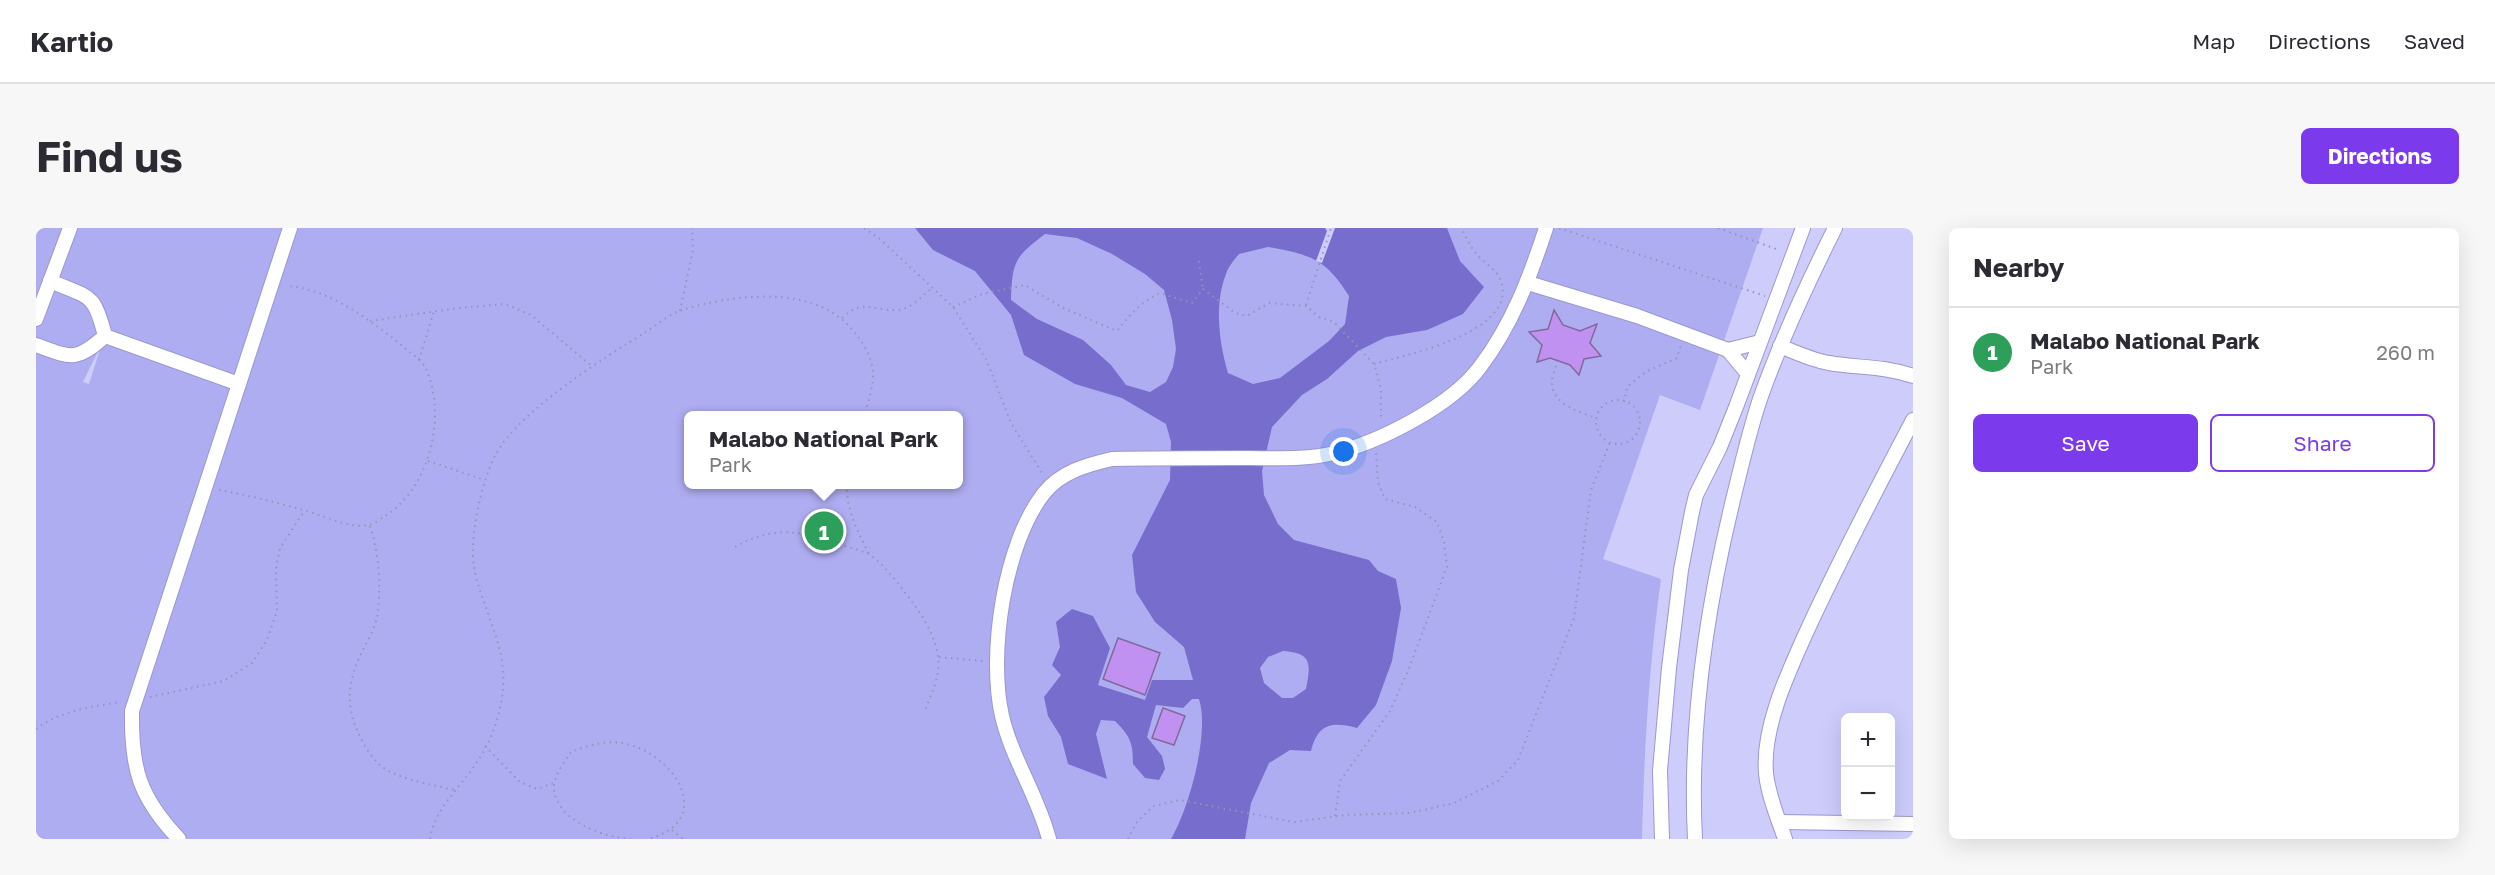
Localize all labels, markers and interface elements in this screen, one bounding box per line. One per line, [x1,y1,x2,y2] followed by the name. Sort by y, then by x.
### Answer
[30,25,113,58] text: Kartio
[2192,28,2235,54] text: Map
[2268,28,2371,54] text: Directions
[2404,28,2465,54] text: Saved
[2301,128,2459,184] button: Directions
[36,131,183,181] text: Find us
[1973,252,2064,283] text: Nearby
[2030,327,2260,354] text: Malabo National Park
[1987,340,1998,364] text: 1
[2376,340,2435,364] text: 260 m
[2030,354,2073,378] text: Park
[684,411,963,489] popup
[1973,414,2198,472] button: Save
[2210,414,2435,472] button: Share
[709,425,938,452] text: Malabo National Park
[1329,437,1358,466] your location
[709,452,752,476] text: Park
[804,508,844,554] pin: 1
[1841,713,1895,821] map controls
[1841,713,1895,767] button: +
[1841,767,1895,821] button: −

